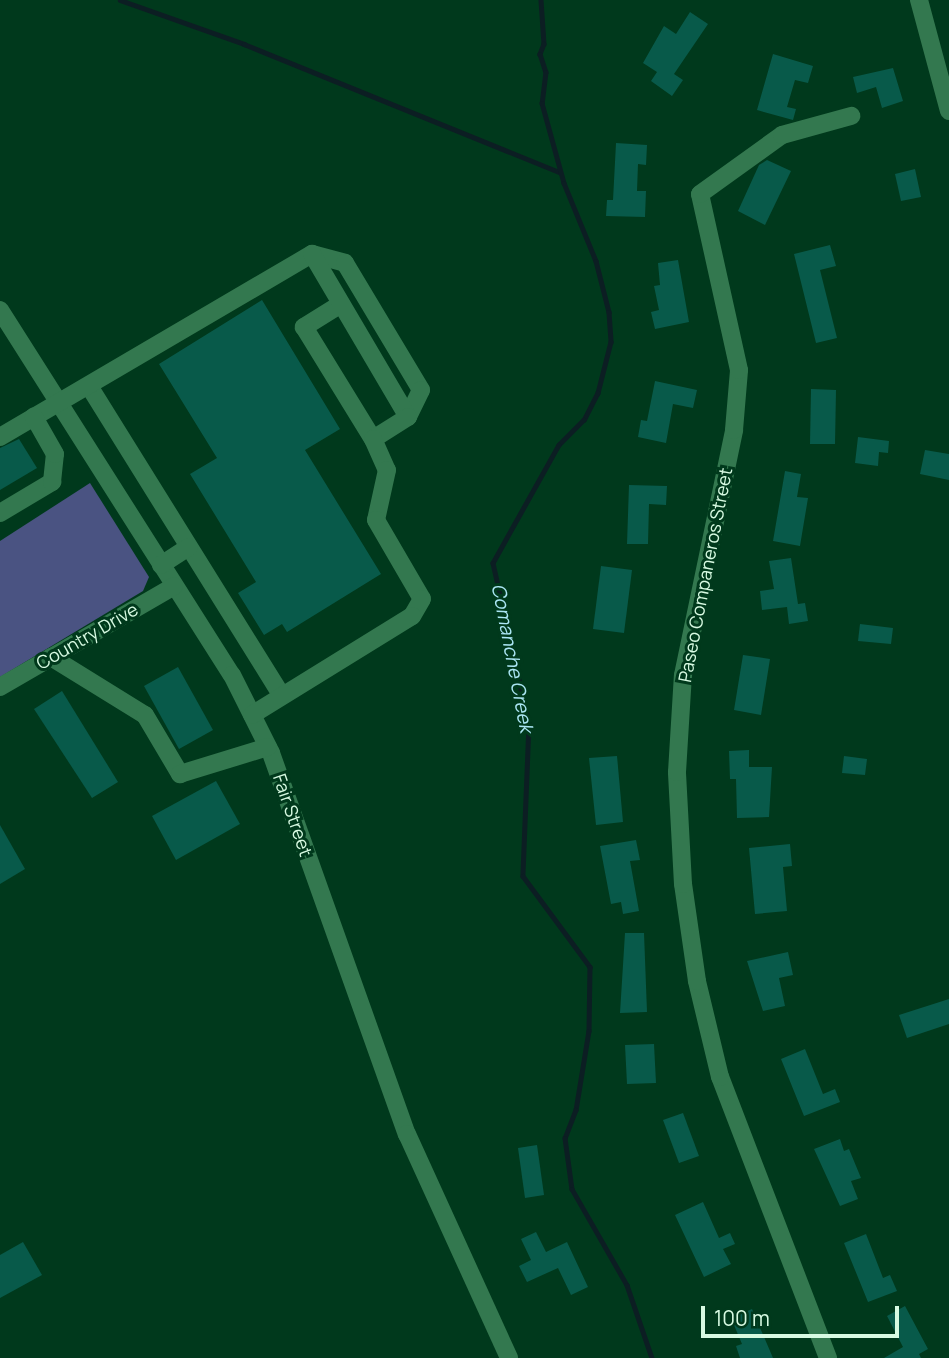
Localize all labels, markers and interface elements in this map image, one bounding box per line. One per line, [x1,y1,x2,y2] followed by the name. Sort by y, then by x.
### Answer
[674,466,736,684] street label: Paseo Companeros Street
[486,582,538,734] water label: Comanche Creek
[32,598,142,674] street label: Country Drive
[269,771,317,859] street label: Fair Street
[704,1292,902,1336] scale bar
[714,1304,770,1332] text: 100 m

